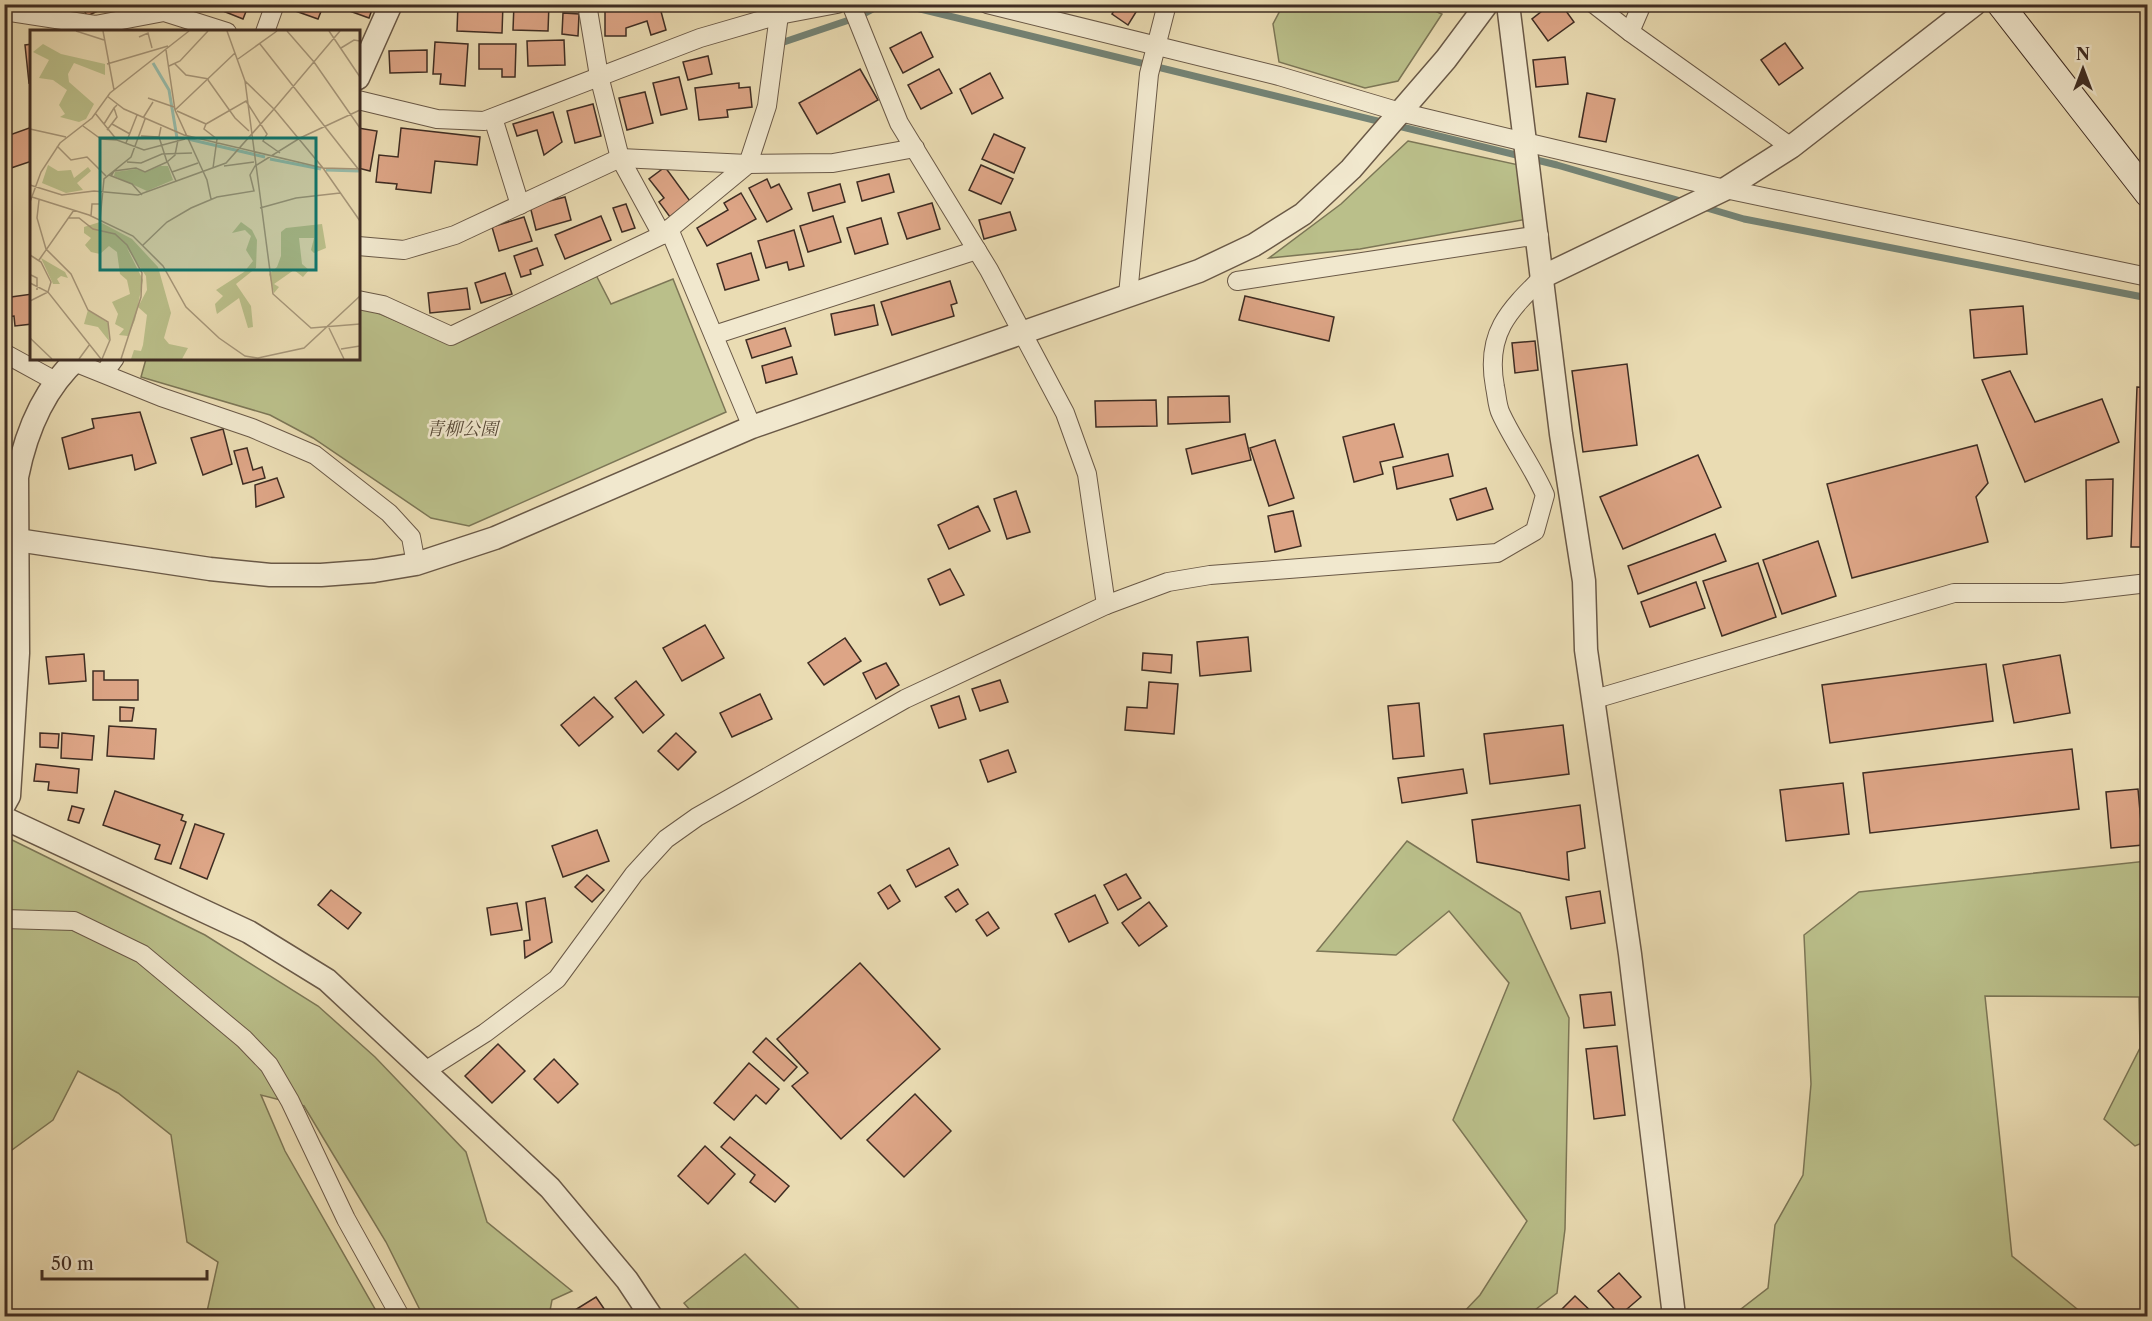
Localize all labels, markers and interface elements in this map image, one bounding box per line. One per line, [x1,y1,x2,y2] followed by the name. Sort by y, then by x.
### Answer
[30,30,360,360] inset map
[2053,39,2113,99] north arrow
[2076,44,2090,64] text: N
[426,418,501,440] park label: 青柳公園
[42,1243,207,1281] scale bar
[51,1253,94,1275] text: 50 m

